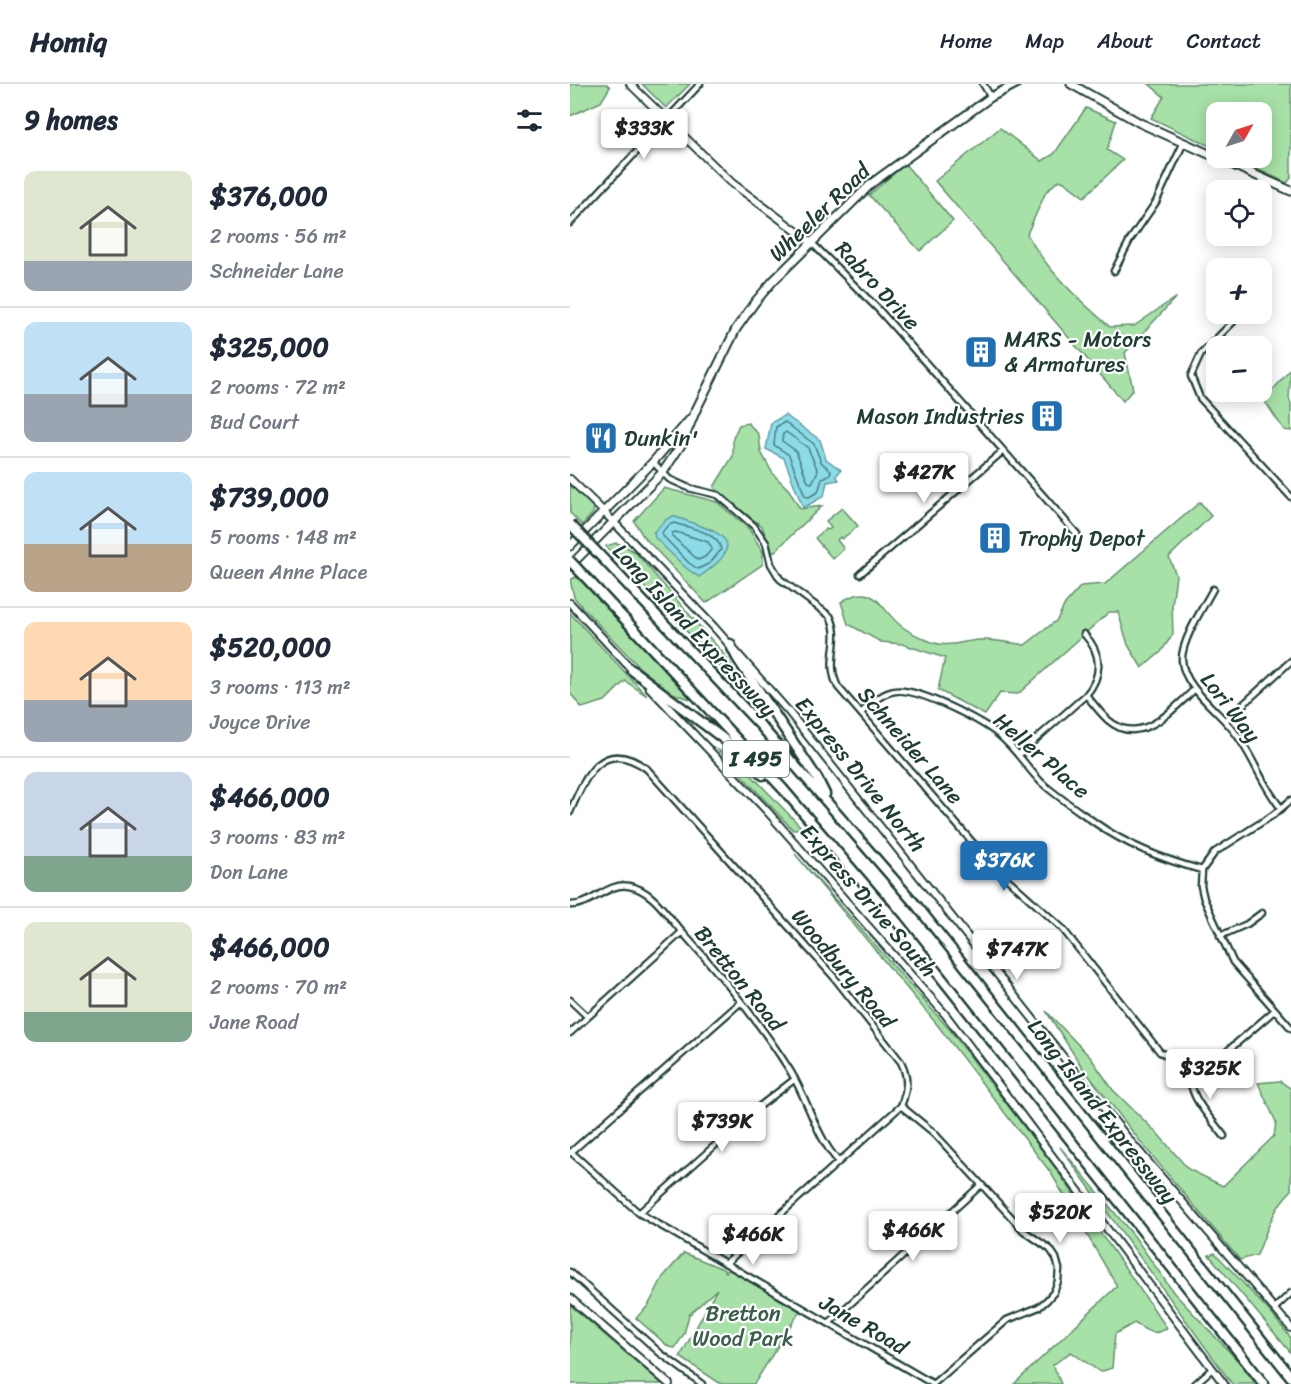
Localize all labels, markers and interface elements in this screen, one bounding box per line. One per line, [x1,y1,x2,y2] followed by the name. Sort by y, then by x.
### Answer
[30,17,107,66] text: Homiq
[940,22,992,60] text: Home
[1025,22,1064,60] text: Map
[1097,22,1154,60] text: About
[1187,22,1261,60] text: Contact
[24,97,118,143] text: 9 homes
[1206,102,1272,168] north arrow
[1206,102,1272,402] map controls
[513,104,546,137] icon: filters
[602,109,686,160] pin: $333K
[615,111,673,146] text: $333K
[759,152,881,272] street label: Wheeler Road
[210,173,328,219] text: $376,000
[1206,180,1272,246] button: locate
[72,195,144,267] icon: home
[210,219,347,254] text: 2 rooms · 56 m²
[825,231,930,340] street label: Rabro Drive
[210,254,344,289] text: Schneider Lane
[1206,258,1272,324] button: +
[1004,320,1151,384] place label: MARS - Motors & Armatures
[210,324,329,370] text: $325,000
[963,334,999,370] building icon: MARS - Motors & Armatures
[1206,336,1272,402] button: −
[72,346,144,418] icon: home
[210,370,346,405] text: 2 rooms · 72 m²
[857,397,1025,436] place label: Mason Industries
[1029,398,1065,434] building icon: Mason Industries
[210,405,299,440] text: Bud Court
[624,419,699,458] place label: Dunkin'
[583,420,619,456] restaurant icon: Dunkin'
[882,453,966,504] pin: $427K
[893,455,955,490] text: $427K
[210,474,329,520] text: $739,000
[72,496,144,568] icon: home
[1018,519,1146,558] place label: Trophy Depot
[210,520,357,555] text: 5 rooms · 148 m²
[977,520,1013,556] building icon: Trophy Depot
[603,534,787,727] street label: Long Island Expressway
[210,555,367,590] text: Queen Anne Place
[210,624,331,670] text: $520,000
[72,646,144,718] icon: home
[1190,663,1272,752] street label: Lori Way
[210,670,351,705] text: 3 rooms · 113 m²
[848,677,974,814] street label: Schneider Lane
[785,687,936,861] street label: Express Drive North
[984,702,1099,809] street label: Heller Place
[210,705,311,740] text: Joyce Drive
[723,741,789,777] road number: I 495
[210,774,330,820] text: $466,000
[72,796,144,868] icon: home
[790,814,947,986] street label: Express Drive South
[210,820,345,855] text: 3 rooms · 83 m²
[962,841,1046,892] pin: $376K
[974,843,1034,878] text: $376K
[210,855,288,890] text: Don Lane
[781,899,907,1039] street label: Woodbury Road
[684,916,796,1041] street label: Bretton Road
[210,924,330,970] text: $466,000
[975,930,1059,981] pin: $747K
[987,932,1047,967] text: $747K
[72,946,144,1018] icon: home
[210,970,347,1005] text: 2 rooms · 70 m²
[210,1005,298,1040] text: Jane Road
[1017,1010,1188,1213] street label: Long Island Expressway
[1168,1049,1252,1100] pin: $325K
[1180,1051,1240,1086] text: $325K
[680,1102,764,1153] pin: $739K
[692,1104,752,1139] text: $739K
[1018,1193,1102,1244] pin: $520K
[1029,1195,1091,1230] text: $520K
[871,1211,955,1262] pin: $466K
[883,1213,943,1248] text: $466K
[711,1215,795,1266] pin: $466K
[723,1217,783,1252] text: $466K
[811,1283,917,1366] street label: Jane Road
[692,1294,794,1358] park label: Bretton Wood Park

